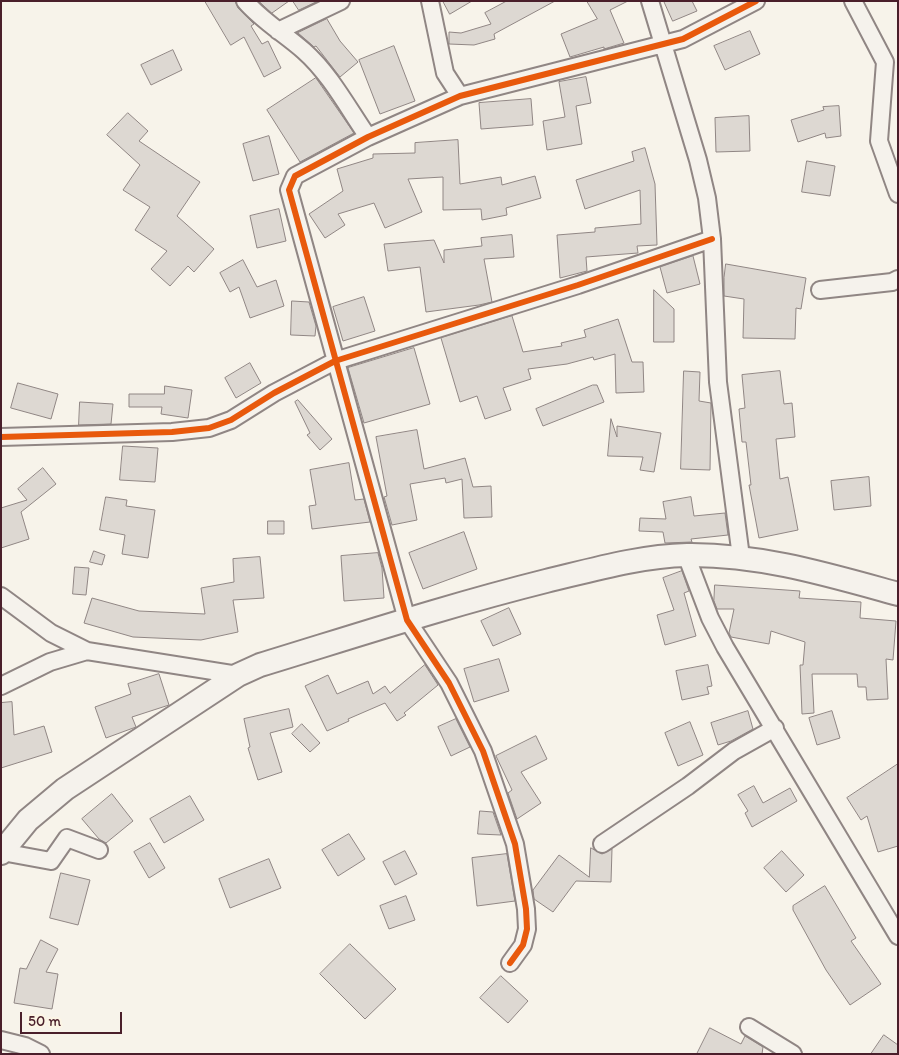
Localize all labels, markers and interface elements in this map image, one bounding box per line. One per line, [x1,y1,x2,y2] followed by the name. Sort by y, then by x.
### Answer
[22,1002,125,1034] scale bar
[28,1012,61,1030] text: 50 m

